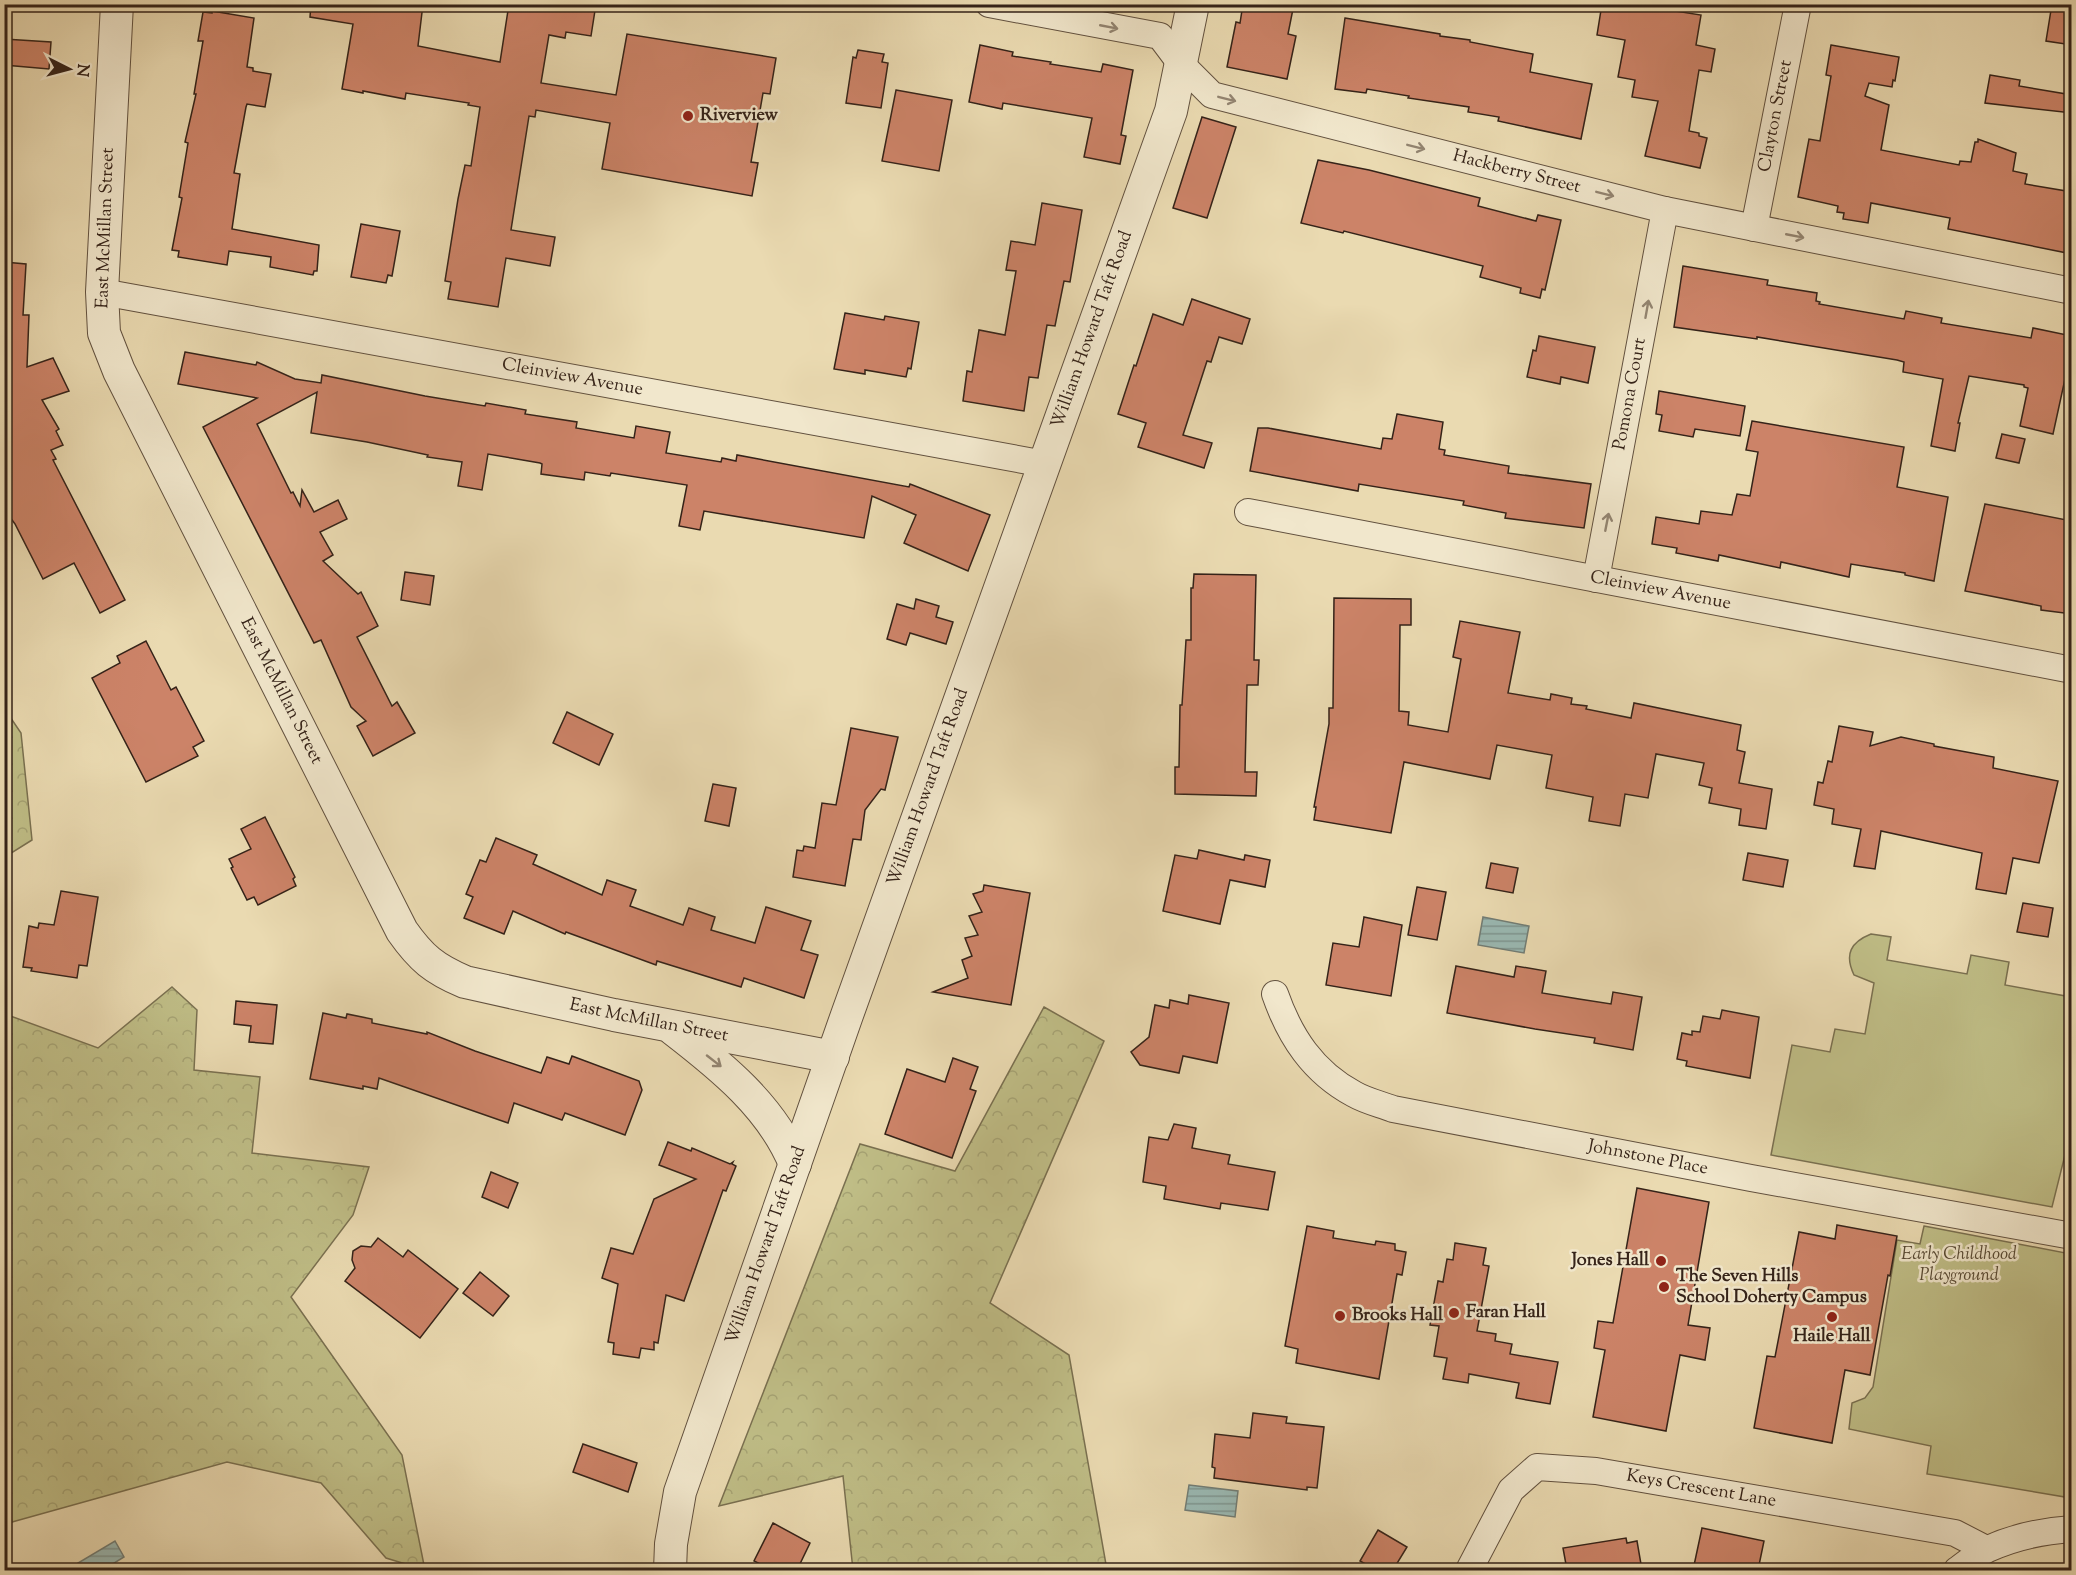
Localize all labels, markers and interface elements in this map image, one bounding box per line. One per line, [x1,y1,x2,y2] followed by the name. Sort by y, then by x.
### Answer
[1098,22,1118,33] one-way arrow
[39,39,99,99] north arrow
[1752,58,1800,174] street label: Clayton Street
[69,63,94,78] text: N
[1217,93,1236,105] one-way arrow
[700,103,779,129] place label: Riverview
[681,109,695,123] marker: Riverview
[1406,141,1425,153] one-way arrow
[1450,144,1583,201] street label: Hackberry Street
[90,147,122,309] street label: East McMillan Street
[1595,189,1614,201] one-way arrow
[1045,227,1140,432] street label: William Howard Taft Road
[1785,231,1805,242] one-way arrow
[1641,300,1652,320] one-way arrow
[1607,336,1654,453] street label: Pomona Court
[500,352,645,403] street label: Cleinview Avenue
[1602,512,1613,532] one-way arrow
[1588,565,1733,617] street label: Cleinview Avenue
[233,613,329,769] street label: East McMillan Street
[881,685,976,890] street label: William Howard Taft Road
[567,992,730,1050] street label: East McMillan Street
[706,1054,722,1067] one-way arrow
[1585,1134,1710,1182] street label: Johnstone Place
[720,1143,813,1348] street label: William Howard Taft Road
[1901,1242,2017,1289] park label: Early Childhood Playground
[1570,1248,1650,1274] place label: Jones Hall
[1654,1254,1668,1268] marker: Jones Hall
[1676,1264,1867,1311] place label: The Seven Hills School Doherty Campus
[1657,1280,1671,1294] marker: The Seven Hills School Doherty Campus
[1466,1300,1547,1326] place label: Faran Hall
[1352,1303,1444,1329] place label: Brooks Hall
[1447,1306,1461,1320] marker: Faran Hall
[1333,1309,1347,1323] marker: Brooks Hall
[1825,1310,1839,1324] marker: Haile Hall
[1793,1324,1872,1350] place label: Haile Hall
[1624,1463,1778,1515] street label: Keys Crescent Lane

